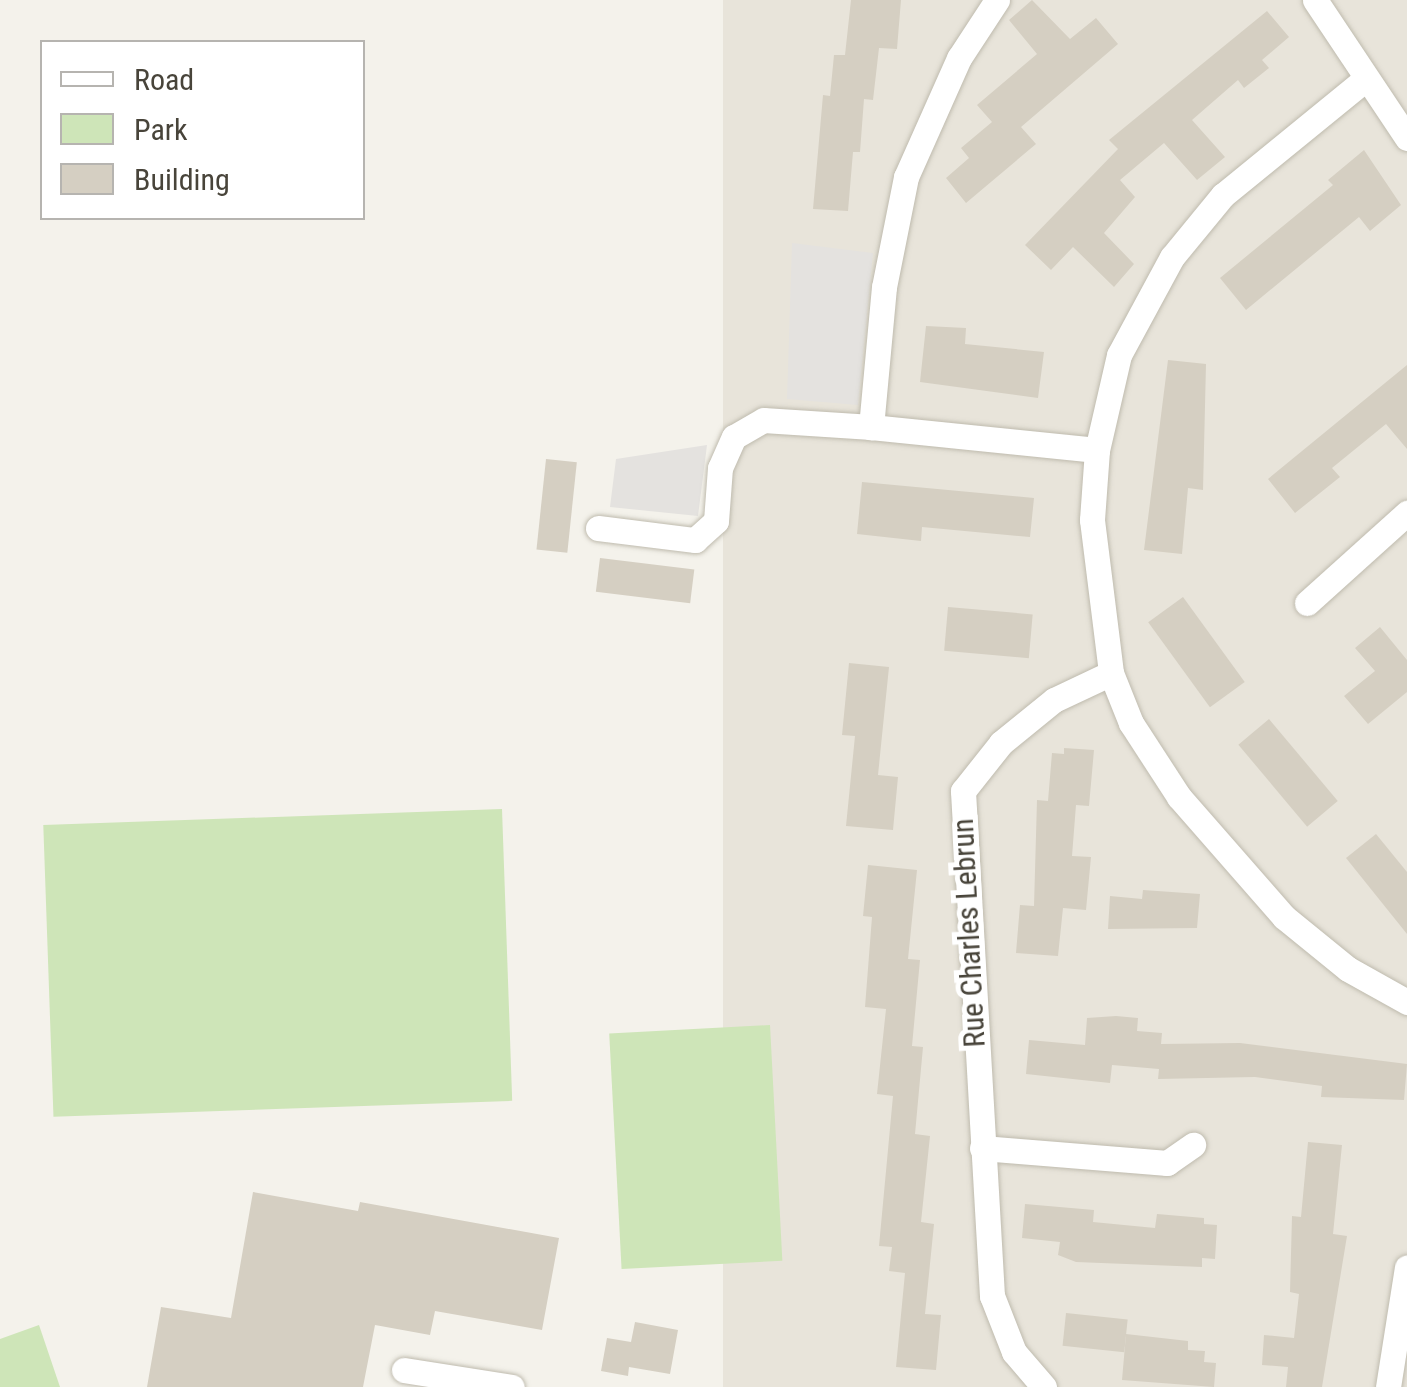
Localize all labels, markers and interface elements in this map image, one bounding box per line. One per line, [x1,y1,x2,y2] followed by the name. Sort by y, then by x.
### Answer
[40,40,365,220] legend
[134,62,194,97] text: Road
[134,112,188,147] text: Park
[134,162,230,197] text: Building
[945,818,993,1048] street label: Rue Charles Lebrun

